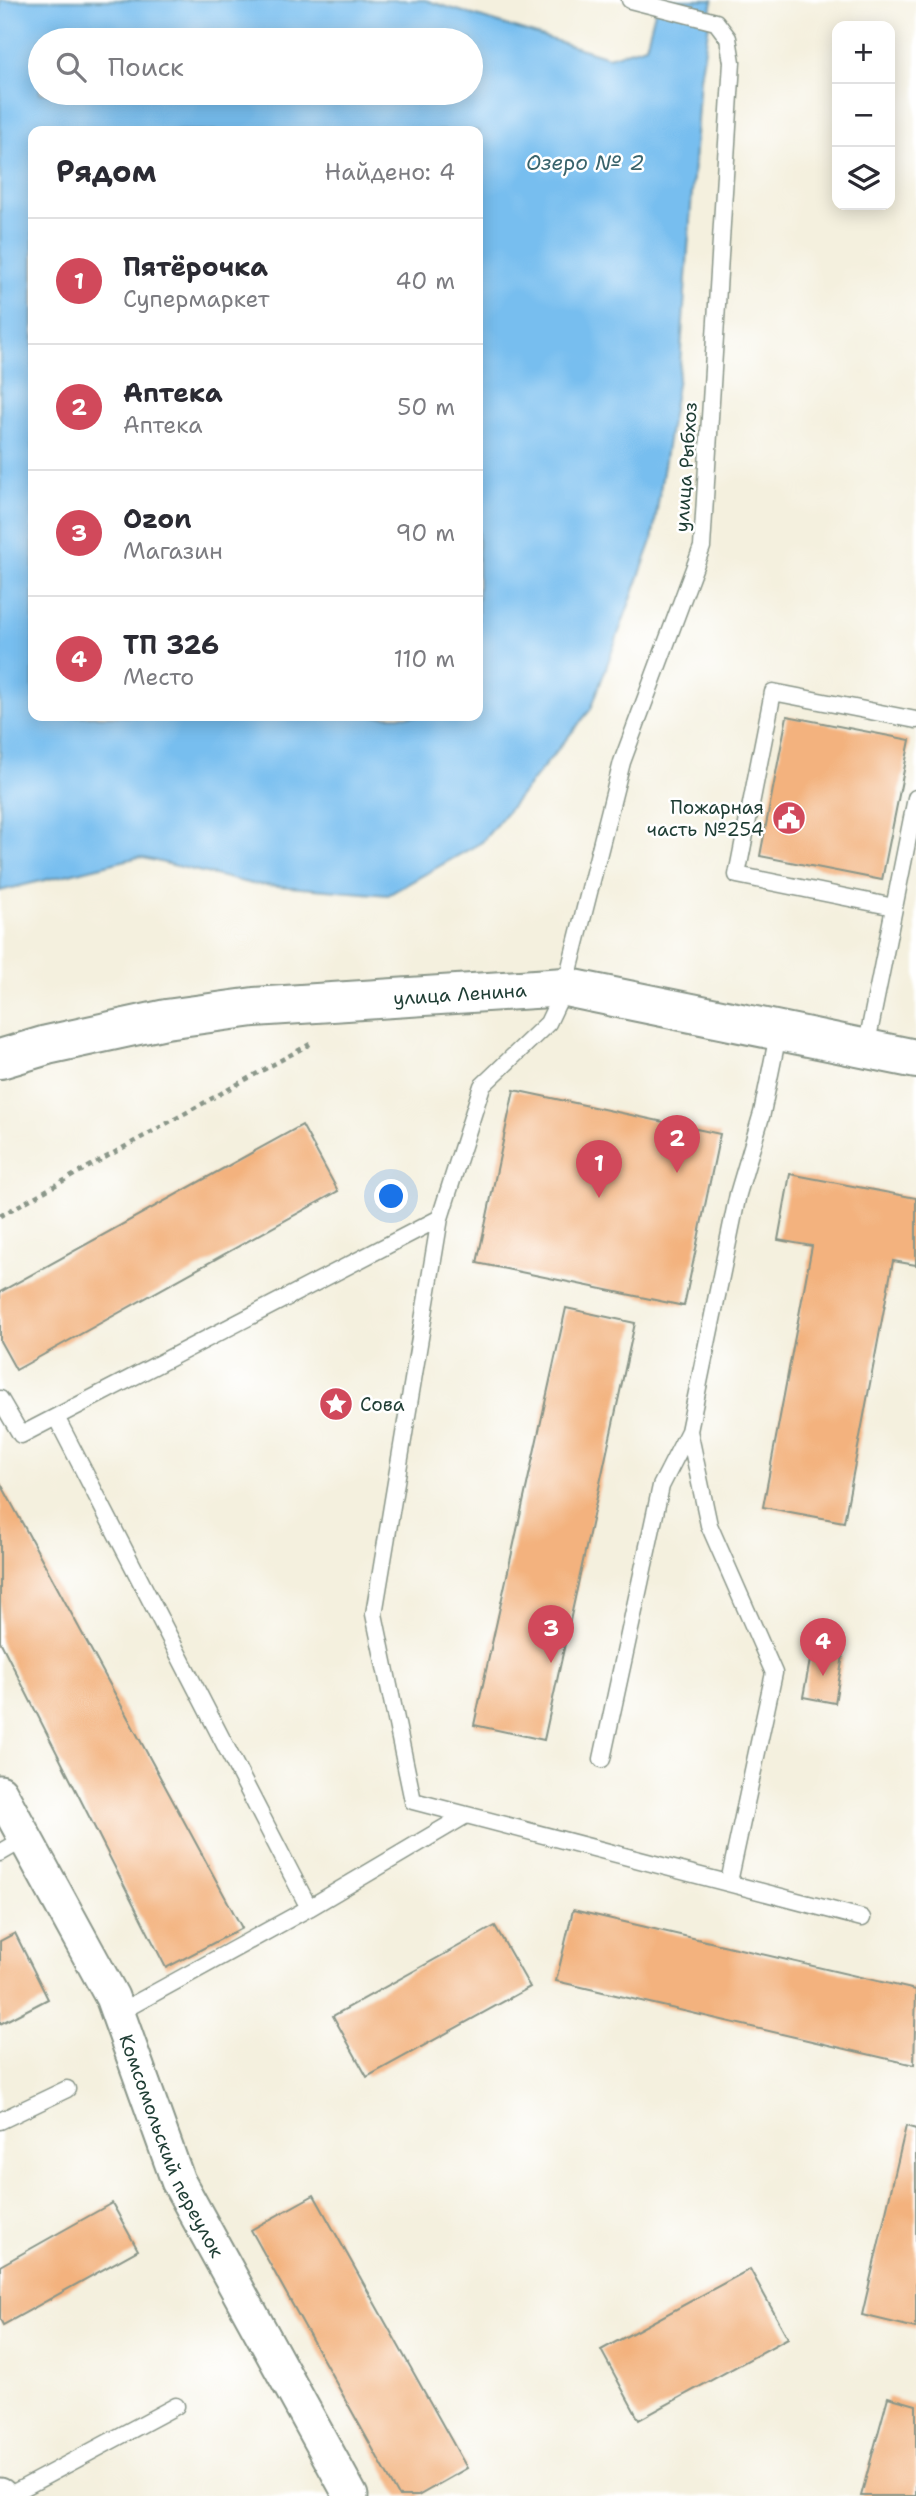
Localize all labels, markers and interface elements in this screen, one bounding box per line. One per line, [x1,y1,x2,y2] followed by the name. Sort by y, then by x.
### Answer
[832,21,895,210] map controls
[832,21,895,84] button: +
[28,28,483,105] search box
[52,48,90,86] icon: search
[108,49,184,84] text: Поиск
[832,84,895,147] button: −
[832,147,895,210] button: layers
[526,149,644,177] water label: Озеро № 2
[56,151,156,192] text: Рядом
[325,157,455,187] text: Найдено: 4
[123,249,268,284] text: Пятёрочка
[74,266,84,296] text: 1
[395,266,455,296] text: 40 m
[123,284,270,314] text: Супермаркет
[123,375,223,410] text: Аптека
[71,392,87,422] text: 2
[397,392,455,422] text: 50 m
[669,401,703,533] street label: улица Рыбхоз
[123,410,203,440] text: Аптека
[123,501,192,536] text: Ozon
[71,518,87,548] text: 3
[395,518,455,548] text: 90 m
[123,536,223,566] text: Магазин
[123,627,219,662] text: ТП 326
[71,644,87,674] text: 4
[393,644,455,674] text: 110 m
[123,662,194,692] text: Место
[647,795,764,842] place label: Пожарная часть №254
[770,799,808,837] public building icon: Пожарная часть №254
[393,977,527,1011] street label: улица Ленина
[654,1115,700,1173] pin: 2
[576,1140,622,1198] pin: 1
[374,1179,408,1213] your location
[317,1385,355,1423] place icon: Сова
[360,1392,405,1417] place label: Сова
[528,1605,574,1663] pin: 3
[800,1618,846,1676] pin: 4
[114,2031,230,2262] street label: Комсомольский переулок

